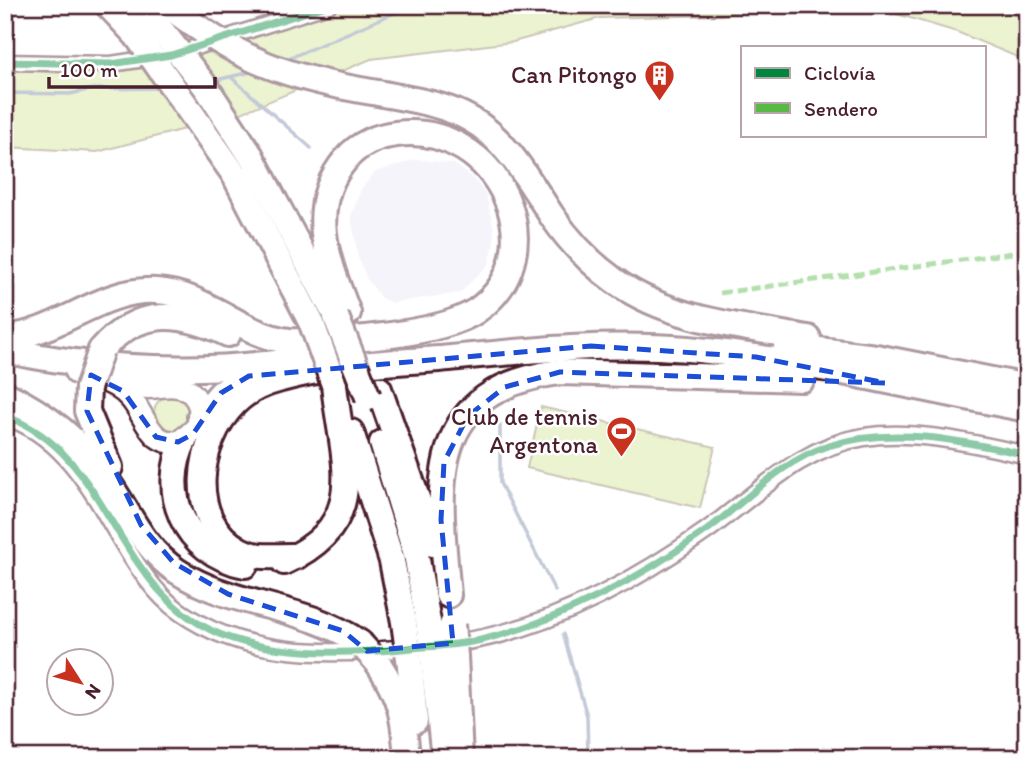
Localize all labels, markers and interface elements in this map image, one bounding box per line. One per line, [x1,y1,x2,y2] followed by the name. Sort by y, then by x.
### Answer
[49,46,215,90] scale bar
[741,46,986,136] legend
[60,57,118,82] text: 100 m
[643,58,677,102] building icon: Can Pitongo
[511,60,637,89] place label: Can Pitongo
[804,60,875,85] text: Ciclovía
[804,96,878,121] text: Sendero
[451,402,599,459] place label: Club de tennis Argentona
[604,414,638,458] sports icon: Club de tennis Argentona
[46,648,116,718] north arrow
[80,680,106,704] text: N

